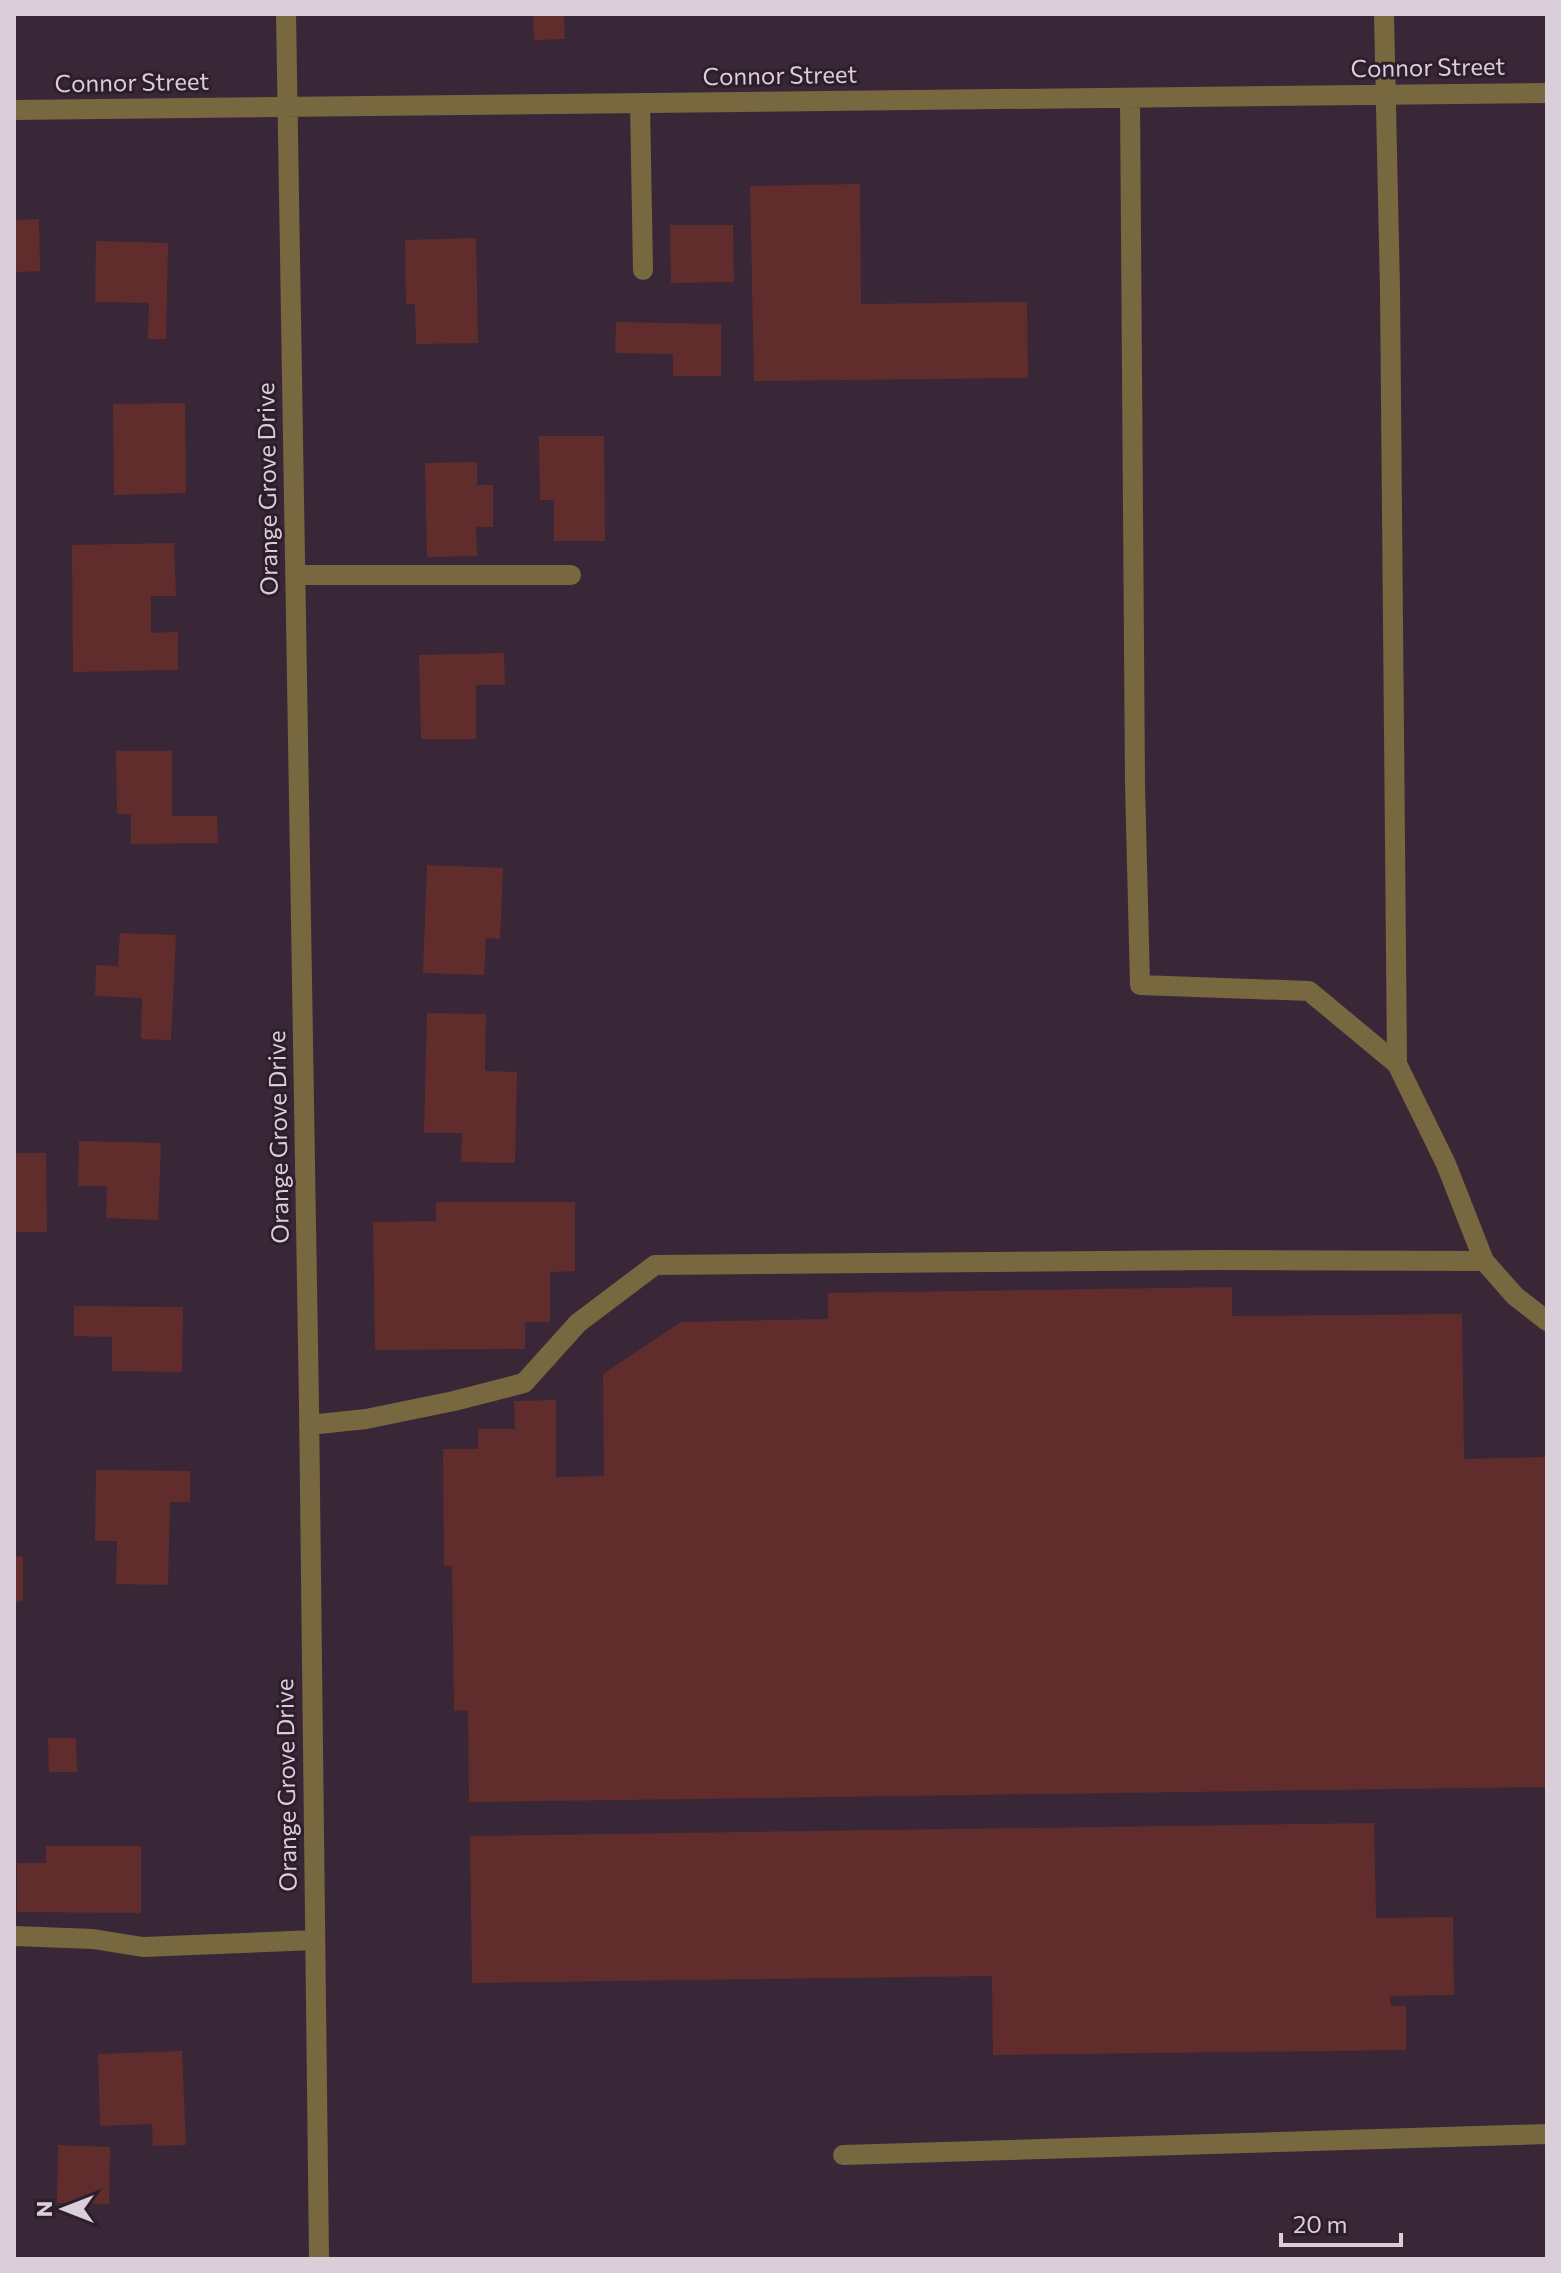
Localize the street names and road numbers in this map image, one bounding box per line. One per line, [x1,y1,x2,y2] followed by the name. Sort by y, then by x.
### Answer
[1350,51,1506,82] street label: Connor Street
[702,59,858,90] street label: Connor Street
[54,66,210,97] street label: Connor Street
[250,382,283,596] street label: Orange Grove Drive
[261,1030,294,1244] street label: Orange Grove Drive
[269,1678,302,1892] street label: Orange Grove Drive

